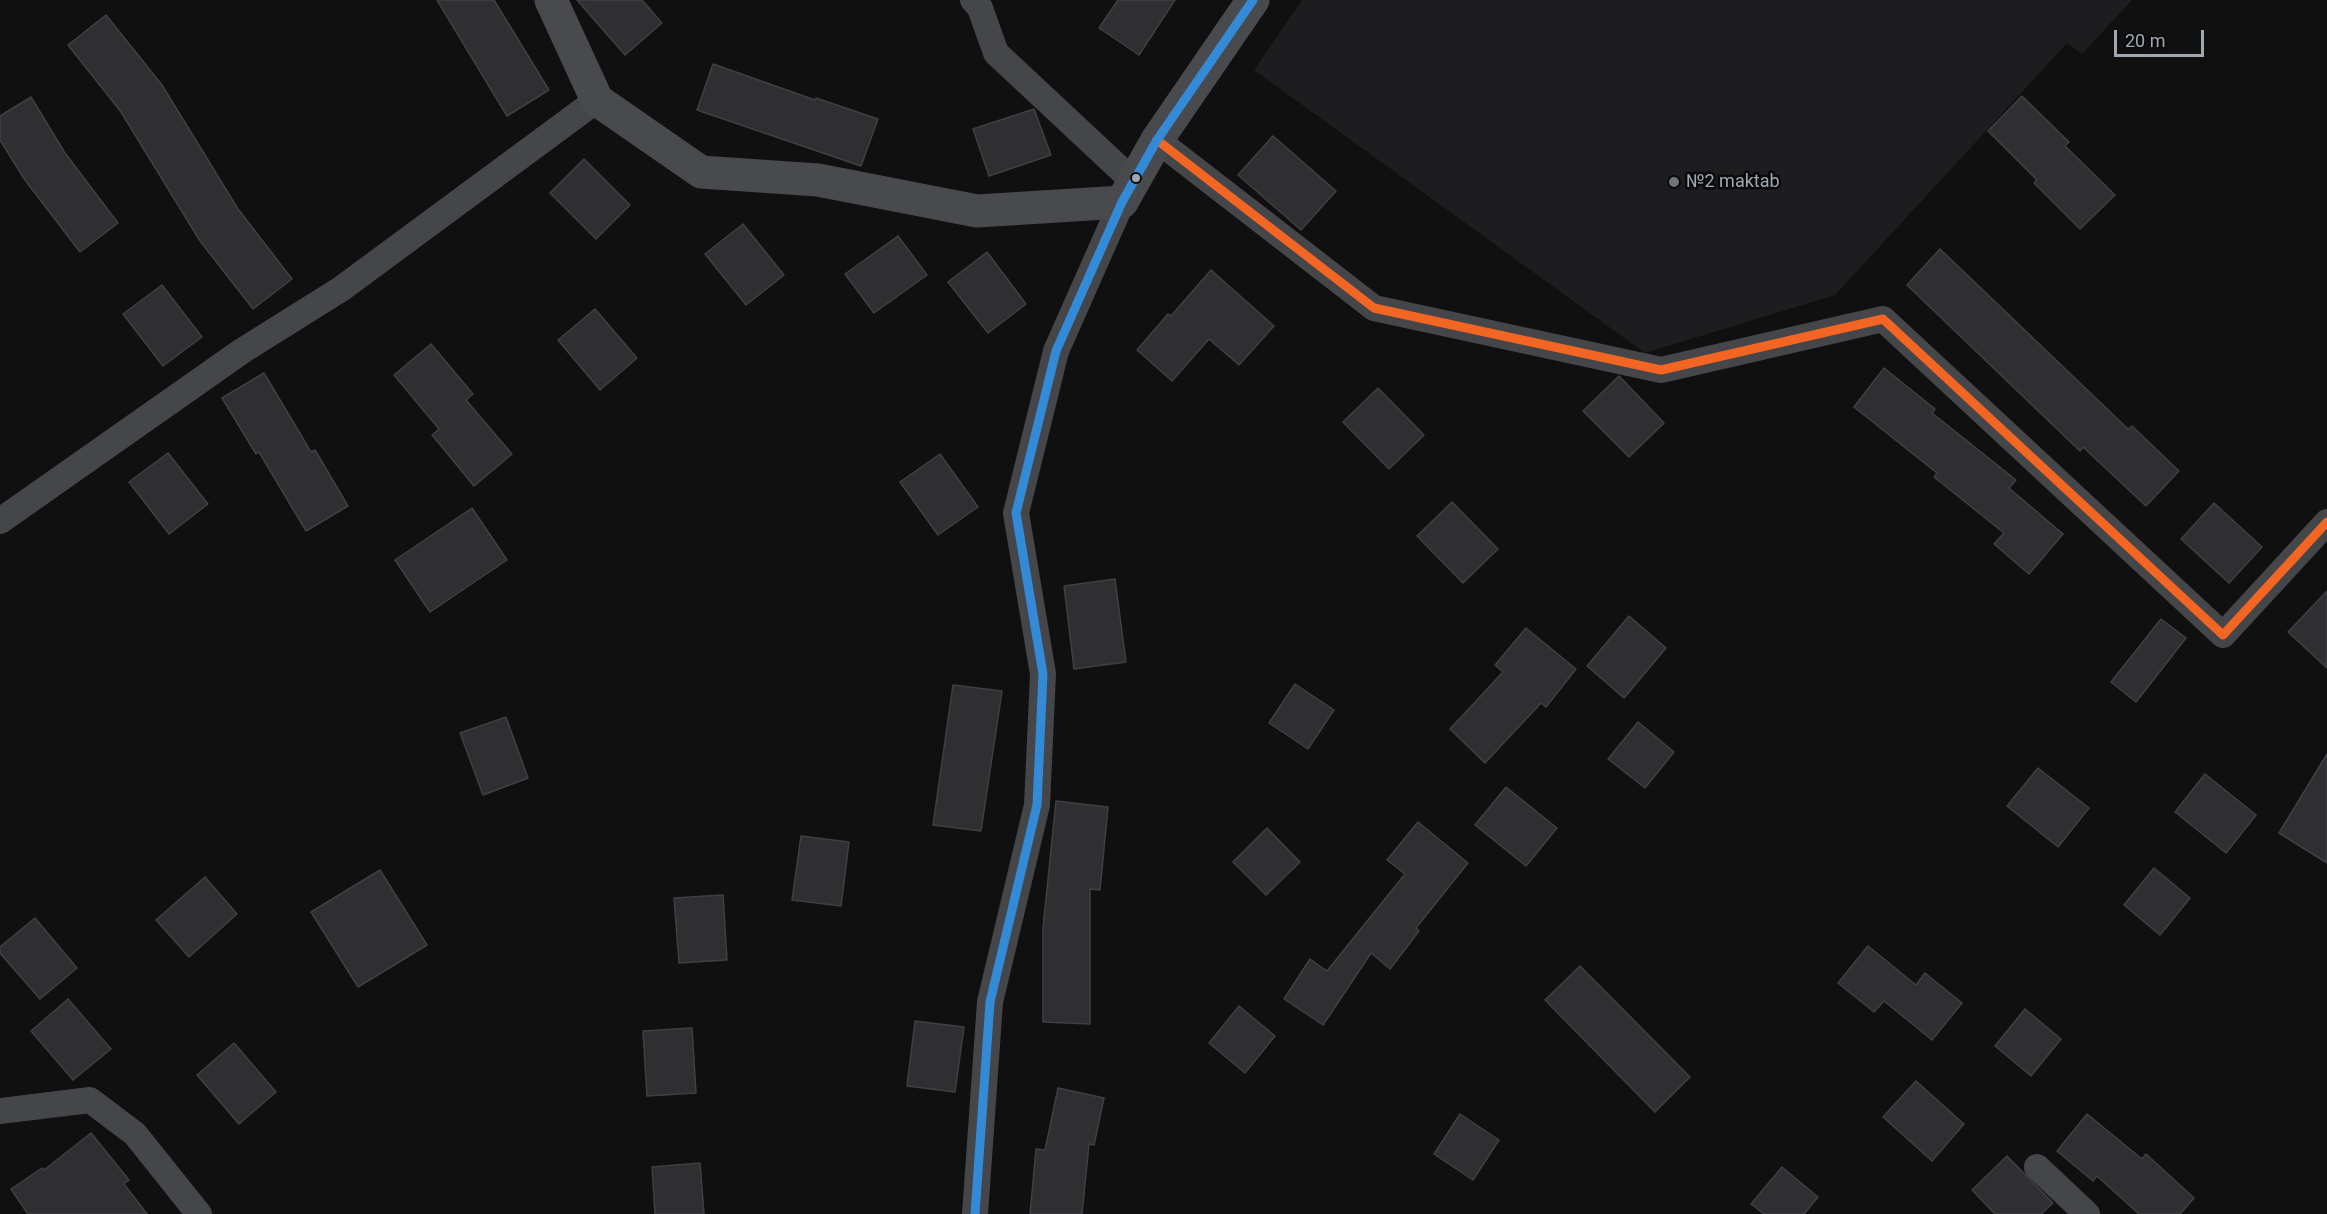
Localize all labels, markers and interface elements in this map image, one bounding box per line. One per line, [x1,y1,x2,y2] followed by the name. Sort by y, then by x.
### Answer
[2117,18,2207,56] scale bar
[2125,30,2165,51] text: 20 m
[1686,171,1780,193] place label: №2 maktab
[1130,172,1142,184] unlabelled marker
[1667,175,1681,189] marker: №2 maktab

